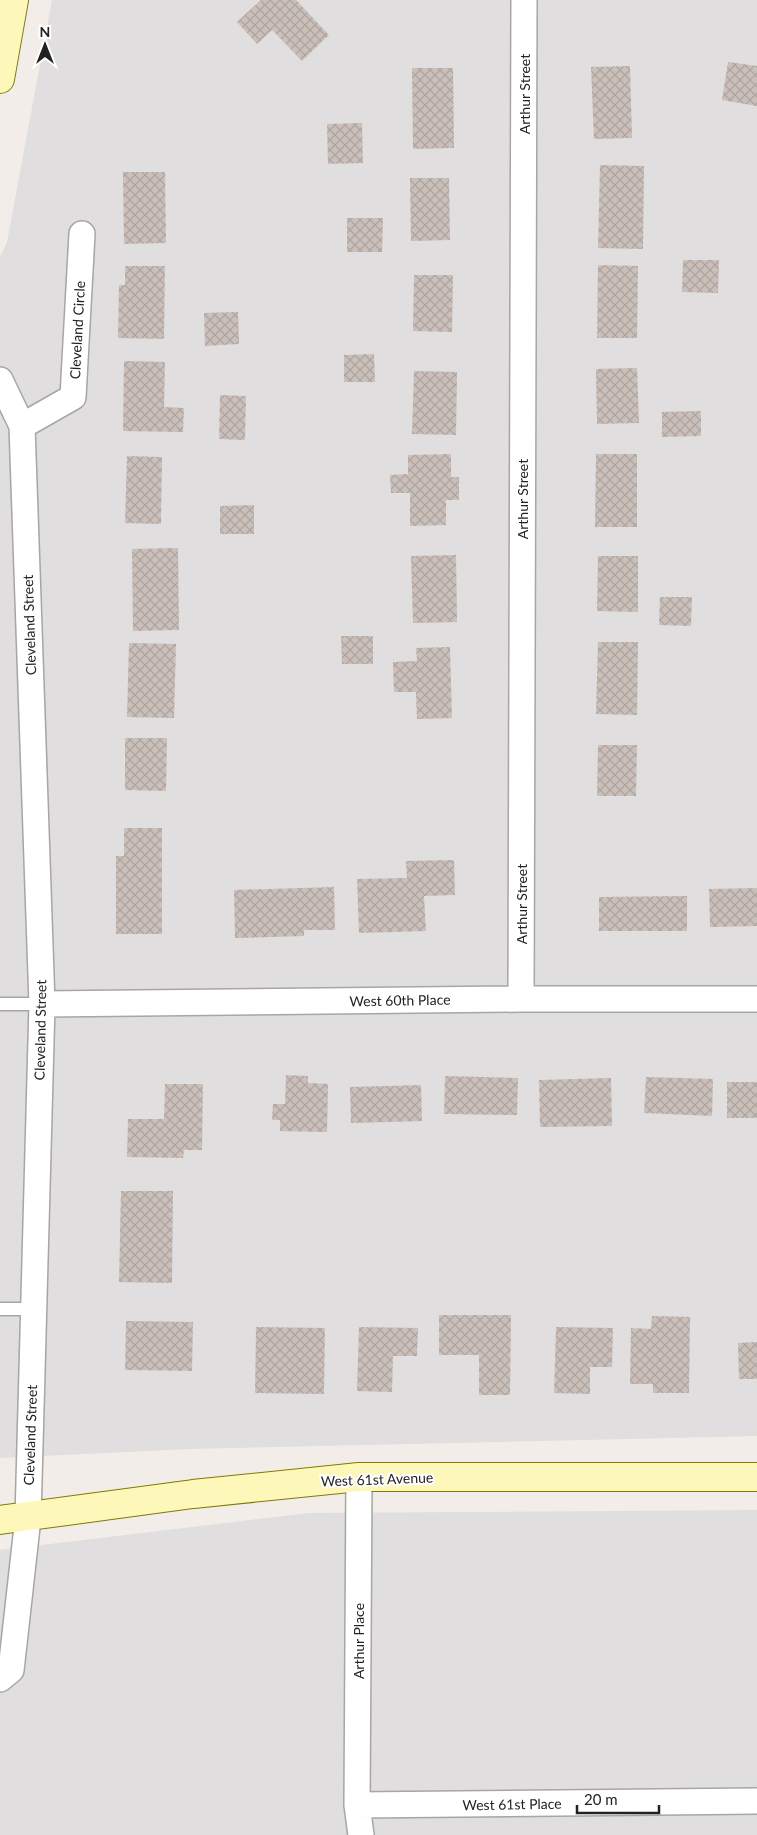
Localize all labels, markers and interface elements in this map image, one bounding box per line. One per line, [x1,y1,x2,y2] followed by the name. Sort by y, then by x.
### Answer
[20,20,70,70] north arrow
[40,23,50,40] text: N
[516,54,533,134] street label: Arthur Street
[66,280,88,380] street label: Cleveland Circle
[514,459,531,539] street label: Arthur Street
[19,574,39,676] street label: Cleveland Street
[513,864,530,944] street label: Arthur Street
[31,980,49,1080] street label: Cleveland Street
[349,991,451,1009] street label: West 60th Place
[20,1384,40,1486] street label: Cleveland Street
[320,1469,434,1489] street label: West 61st Avenue
[350,1603,367,1679] street label: Arthur Place
[577,1782,660,1814] scale bar
[584,1790,618,1808] text: 20 m
[462,1795,562,1813] street label: West 61st Place

